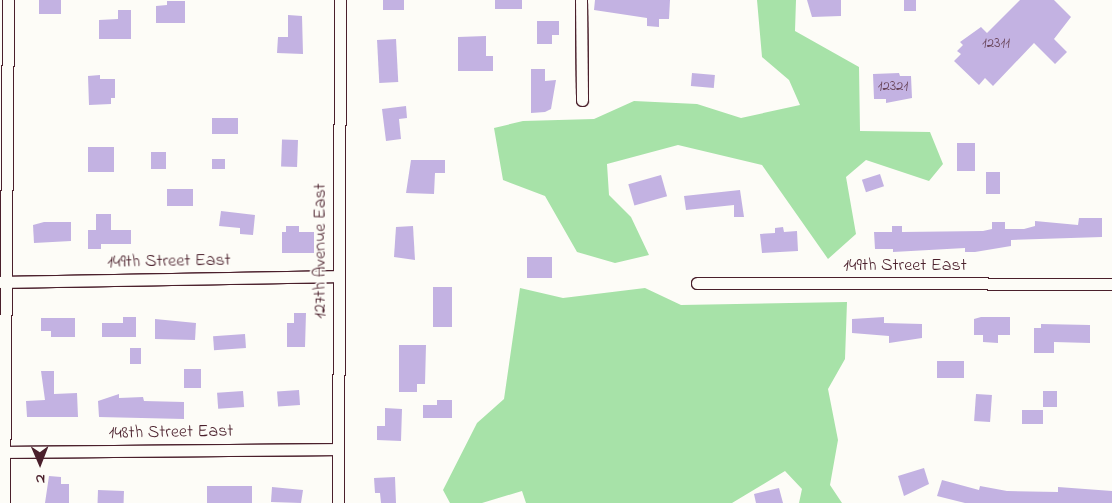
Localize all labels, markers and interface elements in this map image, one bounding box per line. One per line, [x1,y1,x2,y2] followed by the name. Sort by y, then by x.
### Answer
[982,35,1010,53] house number: 12311
[878,78,908,96] house number: 12321
[310,183,332,319] street label: 127th Avenue East
[107,250,231,274] street label: 149th Street East
[843,255,967,277] street label: 149th Street East
[108,421,234,445] street label: 148th Street East
[15,438,65,488] north arrow
[35,468,45,489] text: N

